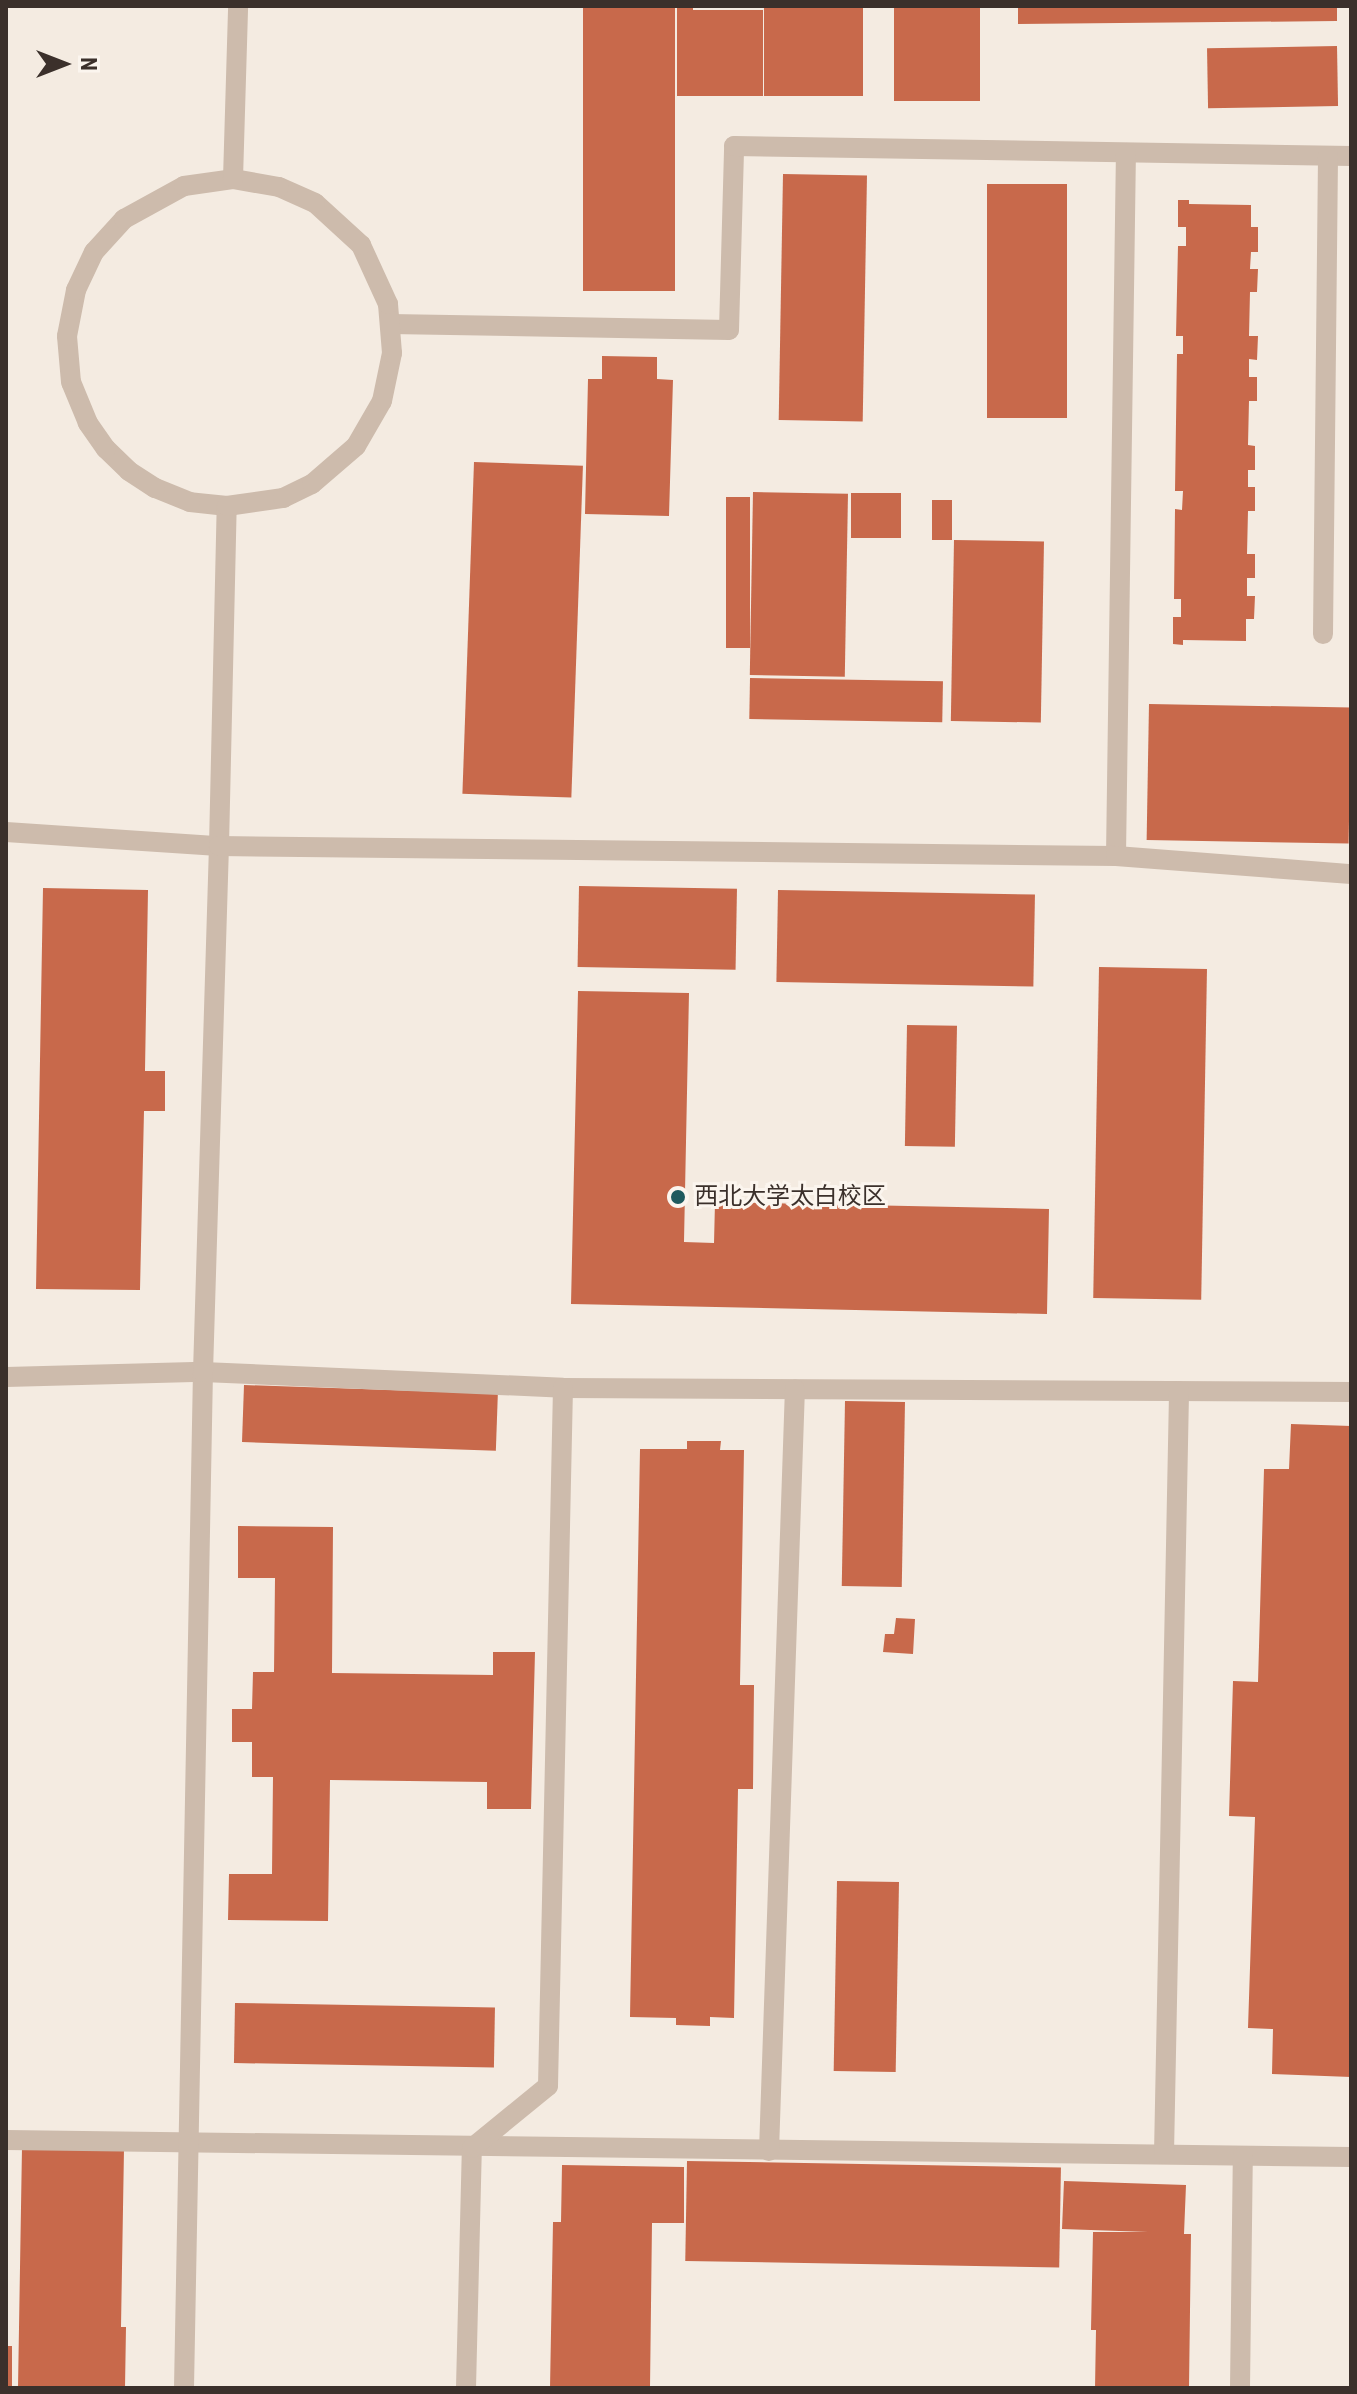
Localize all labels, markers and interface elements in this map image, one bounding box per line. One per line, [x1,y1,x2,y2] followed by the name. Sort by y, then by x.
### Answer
[24,24,104,104] north arrow
[76,57,101,71] text: N
[694,1183,886,1211] place label: 西北大学太白校区
[669,1188,687,1206] marker: 西北大学太白校区

